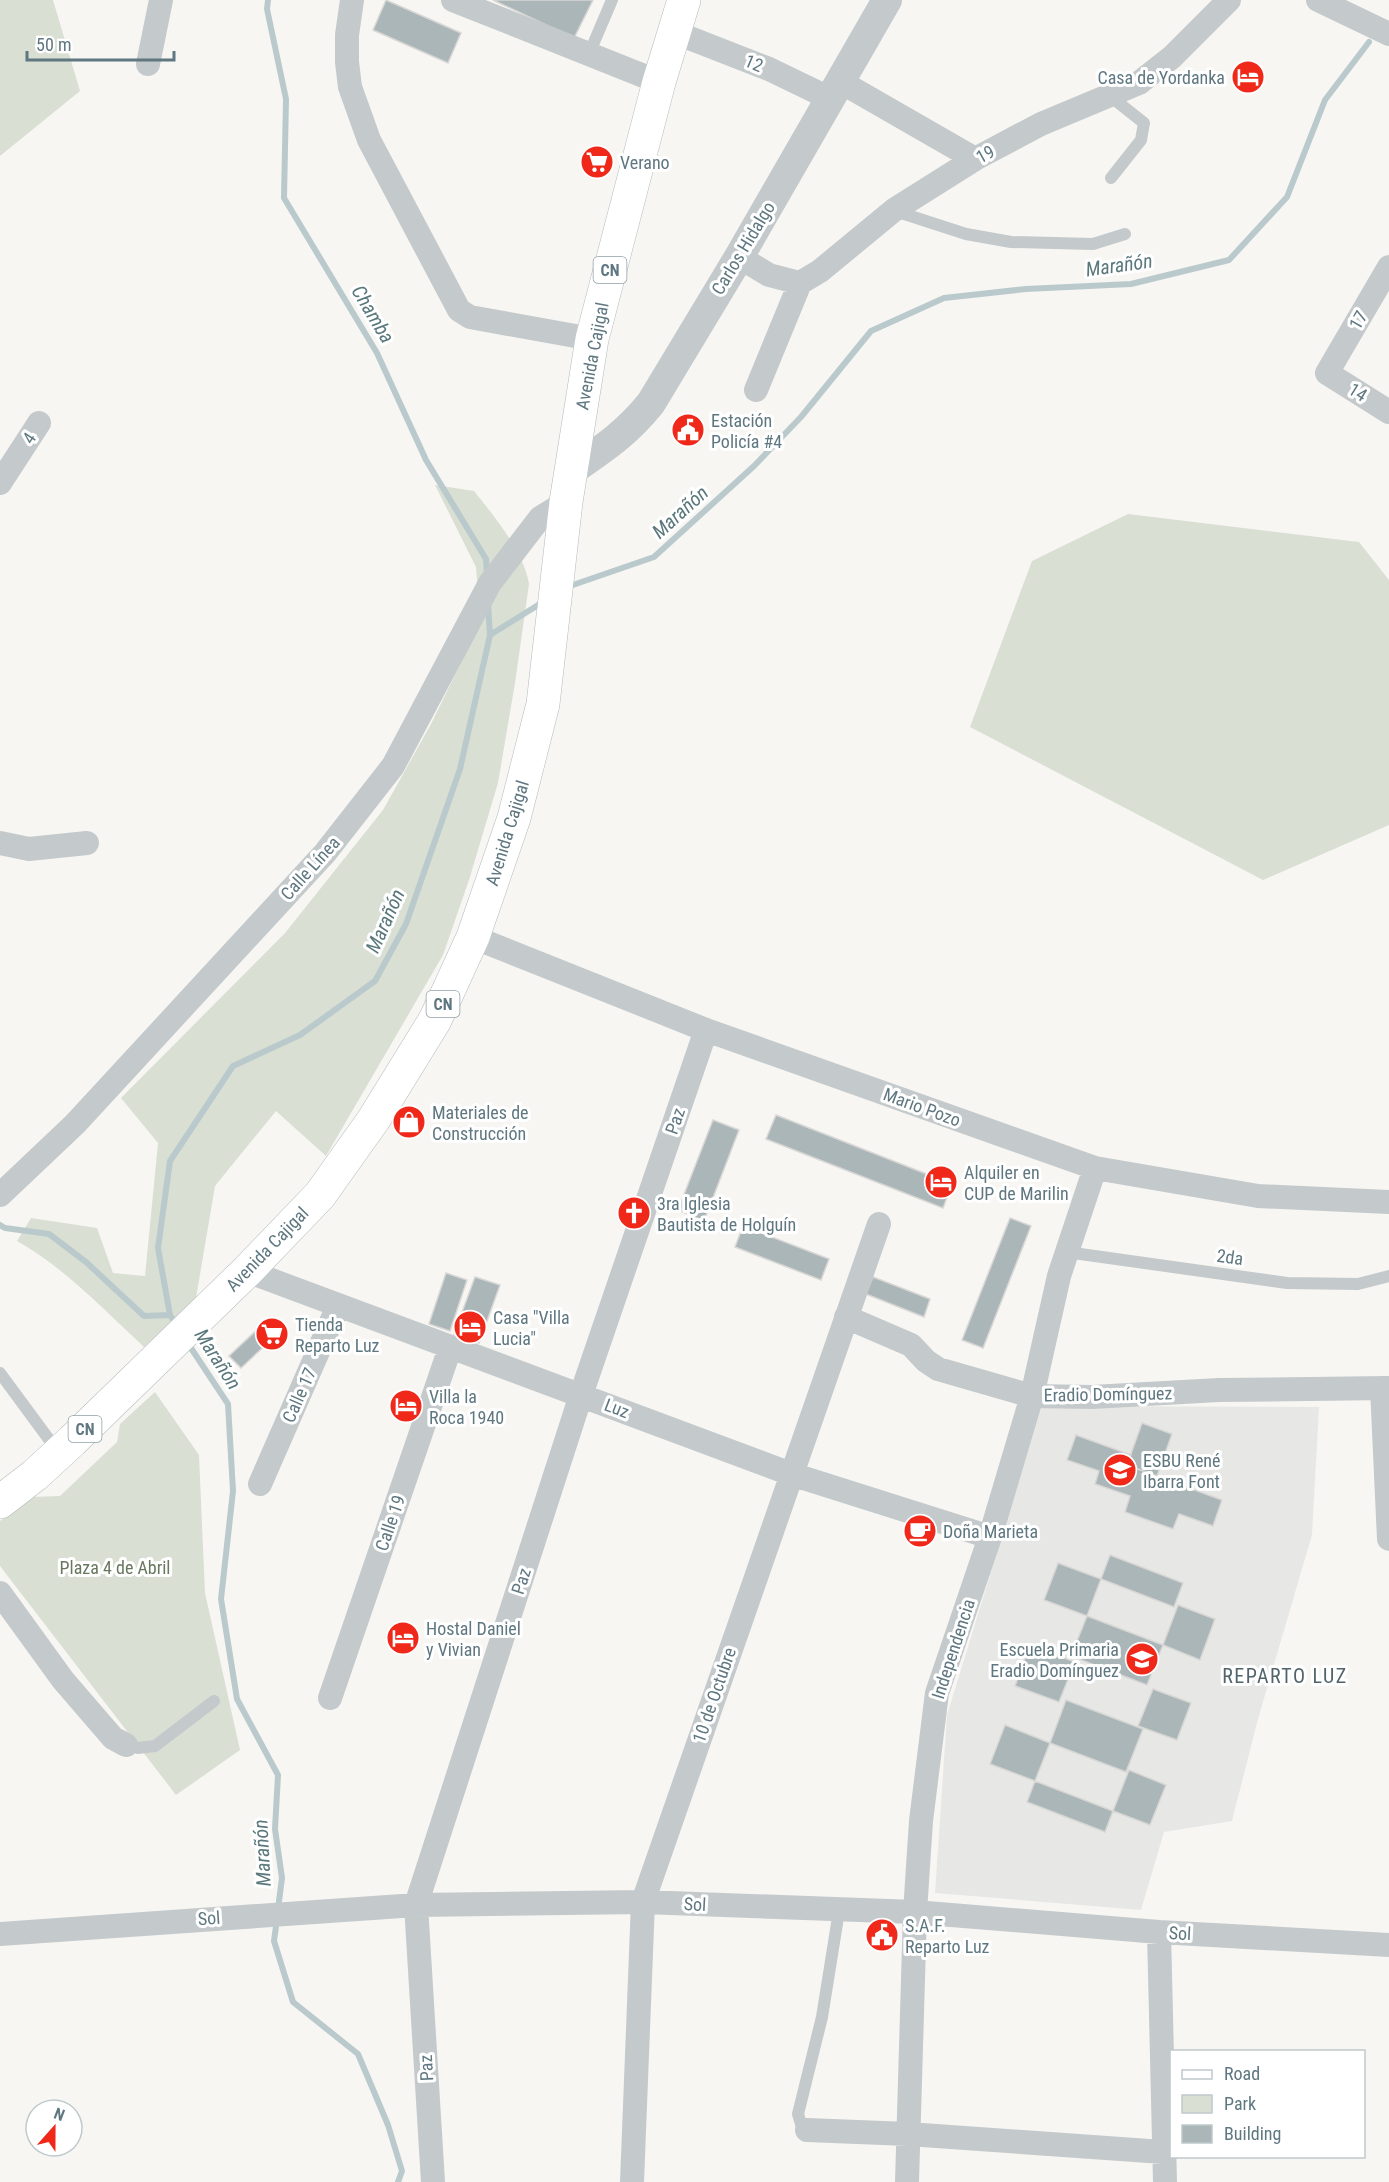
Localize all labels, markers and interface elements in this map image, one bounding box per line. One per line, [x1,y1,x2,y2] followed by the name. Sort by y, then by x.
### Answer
[27,24,174,62] scale bar
[36,34,71,55] text: 50 m
[742,50,766,76] street label: 12
[1230,59,1266,95] hotel icon: Casa de Yordanka
[1097,67,1225,88] place label: Casa de Yordanka
[972,141,998,167] street label: 19
[579,144,615,180] supermarket icon: Verano
[620,152,670,173] place label: Verano
[707,198,779,298] street label: Carlos Hidalgo
[1084,248,1154,282] water label: Marañón
[594,257,626,283] road number: CN
[346,281,400,347] water label: Chamba
[571,300,613,412] street label: Avenida Cajigal
[1344,307,1372,333] street label: 17
[1345,378,1371,406] street label: 14
[711,410,782,452] place label: Estación Policía #4
[670,412,706,448] public building icon: Estación Policía #4
[18,428,40,447] street label: 4
[647,481,713,543] water label: Marañón
[481,778,533,888] street label: Avenida Cajigal
[276,832,344,904] street label: Calle Línea
[360,885,410,957] water label: Marañón
[426,991,460,1017] road number: CN
[881,1083,963,1131] street label: Mario Pozo
[432,1102,529,1144] place label: Materiales de Construcción
[391,1104,427,1140] shop icon: Materiales de Construcción
[661,1105,689,1137] street label: Paz
[964,1162,1069,1204] place label: Alquiler en CUP de Marilin
[923,1164,959,1200] hotel icon: Alquiler en CUP de Marilin
[657,1193,796,1235] place label: 3ra Iglesia Bautista de Holguín
[616,1195,652,1231] church icon: 3ra Iglesia Bautista de Holguín
[222,1202,312,1296] street label: Avenida Cajigal
[1215,1245,1245,1269] street label: 2da
[493,1307,570,1349] place label: Casa "Villa Lucia"
[452,1309,488,1345] hotel icon: Casa "Villa Lucia"
[295,1314,380,1356] place label: Tienda Reparto Luz
[254,1316,290,1352] supermarket icon: Tienda Reparto Luz
[190,1324,246,1394] water label: Marañón
[278,1364,320,1426] street label: Calle 17
[1043,1382,1173,1406] street label: Eradio Domínguez
[429,1386,504,1428] place label: Villa la Roca 1940
[388,1388,424,1424] hotel icon: Villa la Roca 1940
[602,1394,632,1422] street label: Luz
[68,1416,101,1442] road number: CN
[1143,1450,1221,1492] place label: ESBU René Ibarra Font
[1102,1452,1138,1488] school or university icon: ESBU René Ibarra Font
[371,1492,409,1554] street label: Calle 19
[902,1513,938,1549] cafe icon: Doña Marieta
[943,1521,1038,1542] place label: Doña Marieta
[60,1557,170,1578] park label: Plaza 4 de Abril
[507,1565,535,1597] street label: Paz
[927,1596,979,1702] street label: Independencia
[426,1618,521,1660] place label: Hostal Daniel y Vivian
[385,1620,421,1656] hotel icon: Hostal Daniel y Vivian
[990,1639,1119,1681] place label: Escuela Primaria Eradio Domínguez
[1124,1641,1160,1677] school or university icon: Escuela Primaria Eradio Domínguez
[688,1645,740,1745] street label: 10 de Octubre
[1222,1664,1348,1688] district label: REPARTO LUZ
[248,1819,276,1887] water label: Marañón
[683,1893,707,1915] street label: Sol
[197,1907,221,1929] street label: Sol
[905,1915,990,1957] place label: S.A.F. Reparto Luz
[864,1917,900,1953] public building icon: S.A.F. Reparto Luz
[1168,1922,1192,1944] street label: Sol
[1170,2050,1365,2158] legend
[415,2054,437,2082] street label: Paz
[1224,2063,1260,2084] text: Road
[1224,2093,1256,2114] text: Park
[24,2098,84,2158] north arrow
[51,2104,67,2125] text: N
[1224,2123,1281,2144] text: Building

